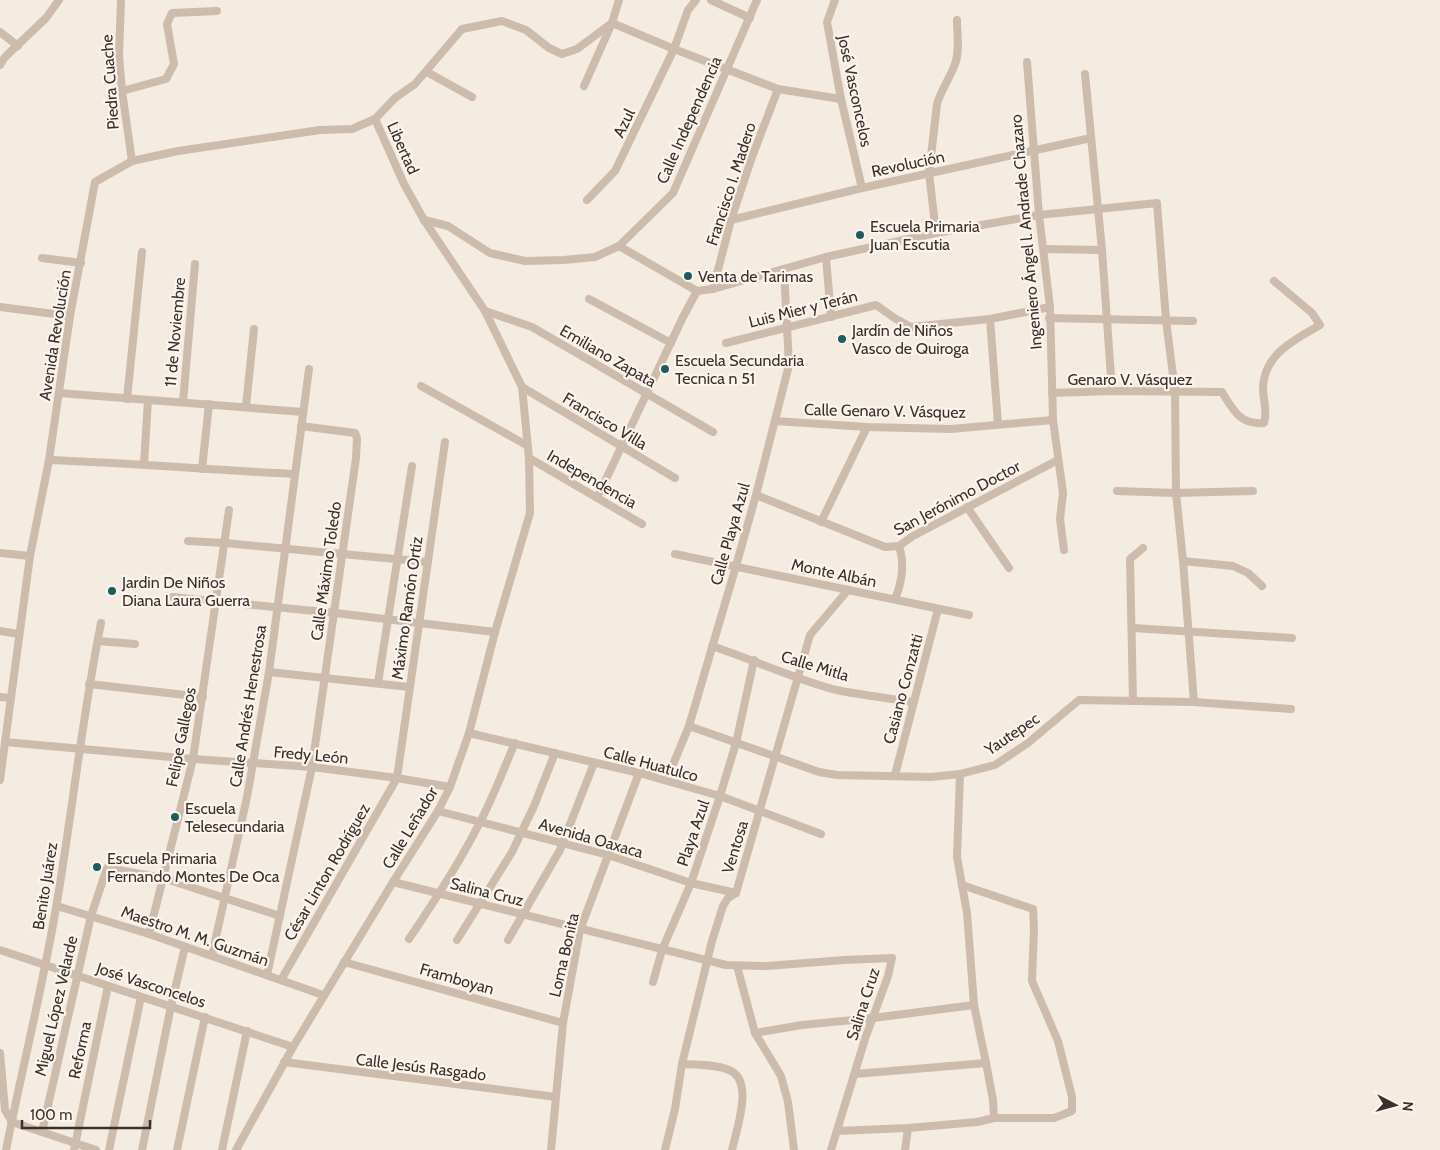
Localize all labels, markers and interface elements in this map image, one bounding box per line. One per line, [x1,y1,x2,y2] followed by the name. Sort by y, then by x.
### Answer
[834,32,876,149] street label: José Vasconcelos
[97,34,123,130] street label: Piedra Cuache
[652,53,726,187] street label: Calle Independencia
[609,105,639,140] street label: Azul
[1006,113,1046,350] street label: Ingeniero Ángel l. Andrade Chazaro
[383,119,423,177] street label: Libertad
[702,120,760,248] street label: Francisco I. Madero
[870,147,946,181] street label: Revolución
[869,217,980,254] place label: Escuela Primaria Juan Escutia
[854,229,866,241] marker: Escuela Primaria Juan Escutia
[698,267,814,286] place label: Venta de Tarimas
[35,268,75,402] street label: Avenida Revolución
[682,270,694,282] marker: Venta de Tarimas
[161,276,189,388] street label: 11 de Noviembre
[747,286,860,332] street label: Luis Mier y Terán
[556,321,660,391] street label: Emiliano Zapata
[851,321,969,358] place label: Jardín de Niños Vasco de Quiroga
[836,333,848,345] marker: Jardín de Niños Vasco de Quiroga
[675,351,804,388] place label: Escuela Secundaria Tecnica n 51
[659,363,671,375] marker: Escuela Secundaria Tecnica n 51
[1067,370,1193,389] street label: Genaro V. Vásquez
[559,388,651,454] street label: Francisco Villa
[804,400,967,422] street label: Calle Genaro V. Vásquez
[544,446,640,512] street label: Independencia
[890,456,1024,539] street label: San Jerónimo Doctor
[706,480,754,587] street label: Calle Playa Azul
[307,500,345,642] street label: Calle Máximo Toledo
[388,535,427,681] street label: Máximo Ramón Ortiz
[790,555,878,591] street label: Monte Albán
[121,573,250,610] place label: Jardin De Niños Diana Laura Guerra
[106,585,118,597] marker: Jardin De Niños Diana Laura Guerra
[226,623,270,789] street label: Calle Andrés Henestrosa
[879,632,927,746] street label: Casiano Conzatti
[779,647,851,685] street label: Calle Mitla
[162,685,200,788] street label: Felipe Gallegos
[980,709,1043,760] street label: Yautepec
[273,742,349,768] street label: Fredy León
[602,742,701,786] street label: Calle Huatulco
[378,783,442,872] street label: Calle Leñador
[673,797,713,869] street label: Playa Azul
[185,799,285,836] place label: Escuela Telesecundaria
[280,800,374,944] street label: César Linton Rodríguez
[169,811,181,823] marker: Escuela Telesecundaria
[537,814,646,862] street label: Avenida Oaxaca
[718,818,752,876] street label: Ventosa
[29,840,61,931] street label: Benito Juárez
[107,849,280,886] place label: Escuela Primaria Fernando Montes De Oca
[91,861,103,873] marker: Escuela Primaria Fernando Montes De Oca
[448,874,526,910] street label: Salina Cruz
[119,902,271,970] street label: Maestro M. M. Guzmán
[545,911,583,999] street label: Loma Bonita
[31,934,81,1078] street label: Miguel López Velarde
[93,958,208,1012] street label: José Vasconcelos
[418,959,496,999] street label: Framboyan
[842,965,884,1043] street label: Salina Cruz
[65,1019,95,1080] street label: Reforma
[355,1050,488,1084] street label: Calle Jesús Rasgado
[1370,1080,1420,1130] north arrow
[22,1098,150,1130] scale bar
[1398,1100,1417,1112] text: N
[30,1106,72,1124] text: 100 m

